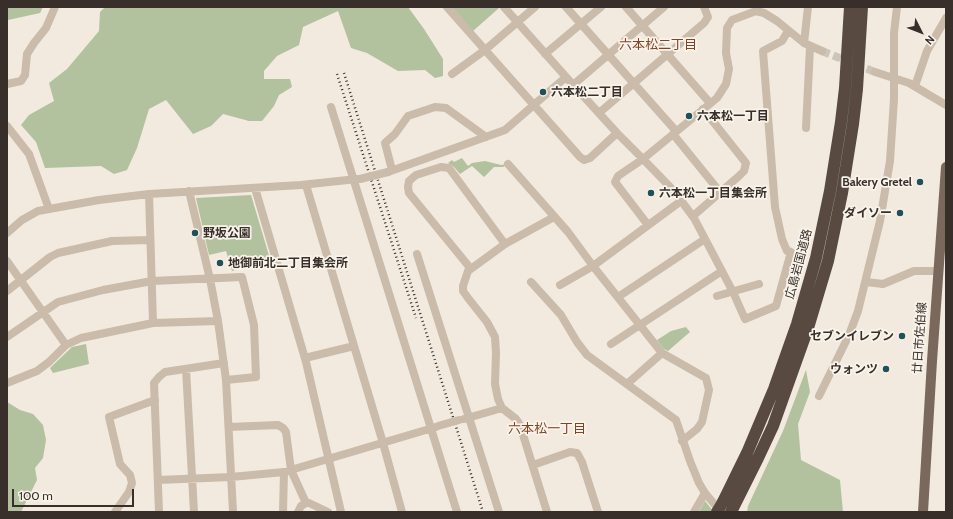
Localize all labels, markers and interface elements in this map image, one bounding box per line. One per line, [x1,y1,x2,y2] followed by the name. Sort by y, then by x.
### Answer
[901,12,941,52] north arrow
[922,32,938,48] text: N
[619,37,697,53] district label: 六本松二丁目
[551,85,623,99] place label: 六本松二丁目
[538,87,548,97] marker: 六本松二丁目
[697,109,769,123] place label: 六本松一丁目
[684,111,694,121] marker: 六本松一丁目
[842,175,912,189] place label: Bakery Gretel
[915,177,925,187] marker: Bakery Gretel
[659,186,767,200] place label: 六本松一丁目集会所
[646,188,656,198] marker: 六本松一丁目集会所
[844,206,892,220] place label: ダイソー
[895,208,905,218] marker: ダイソー
[203,226,251,240] place label: 野坂公園
[783,227,815,301] street label: 広島岩国道路
[190,228,200,238] marker: 野坂公園
[228,256,348,270] place label: 地御前北二丁目集会所
[215,258,225,268] marker: 地御前北二丁目集会所
[910,302,930,374] street label: 廿日市佐伯線
[810,329,894,343] place label: セブンイレブン
[897,331,907,341] marker: セブンイレブン
[830,362,878,376] place label: ウォンツ
[881,364,891,374] marker: ウォンツ
[508,421,586,437] district label: 六本松一丁目
[14,481,136,507] scale bar
[19,488,53,503] text: 100 m

